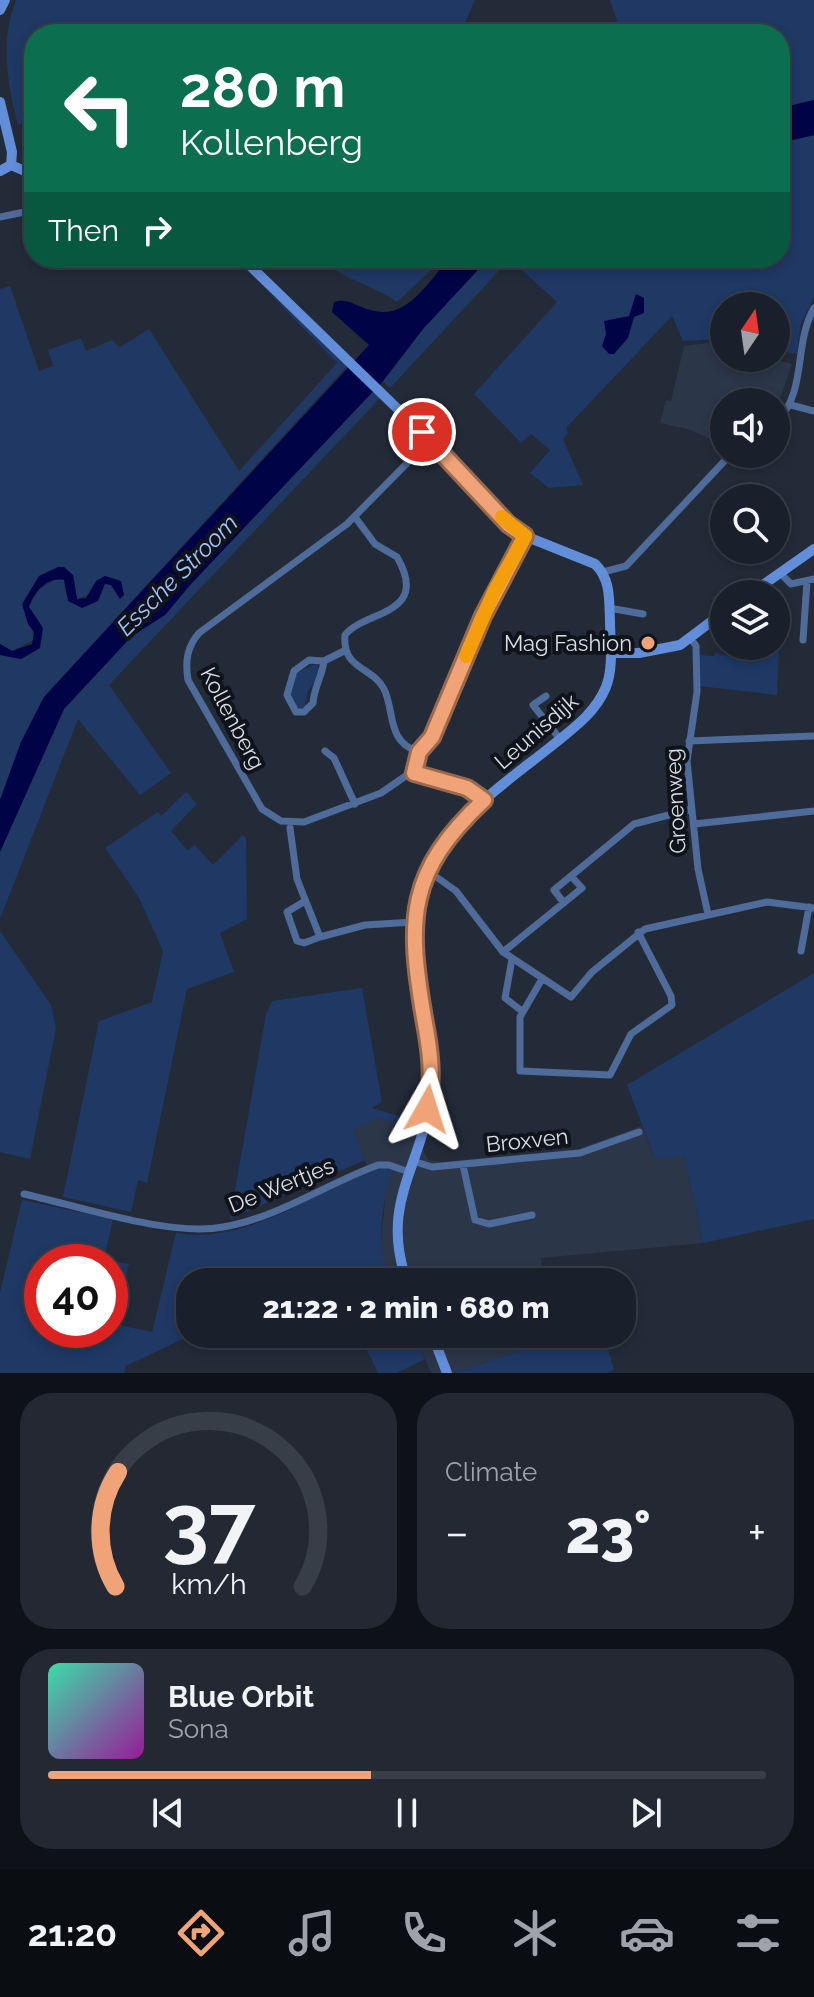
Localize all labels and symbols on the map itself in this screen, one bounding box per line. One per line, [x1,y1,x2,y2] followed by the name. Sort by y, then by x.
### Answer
[710,292,790,372] north arrow
[388,398,456,466] pin
[110,508,244,642] water label: Essche Stroom
[504,630,632,656] place label: Mag Fashion
[639,634,657,652] marker: Mag Fashion
[195,663,271,773] street label: Kollenberg
[489,688,583,774] street label: Leunisdijk
[659,748,691,854] street label: Groenweg
[385,1067,469,1151] position arrow
[484,1123,570,1157] street label: Broxven
[224,1152,338,1218] street label: De Wertjes
[24,1244,128,1348] speed limit sign: 40

